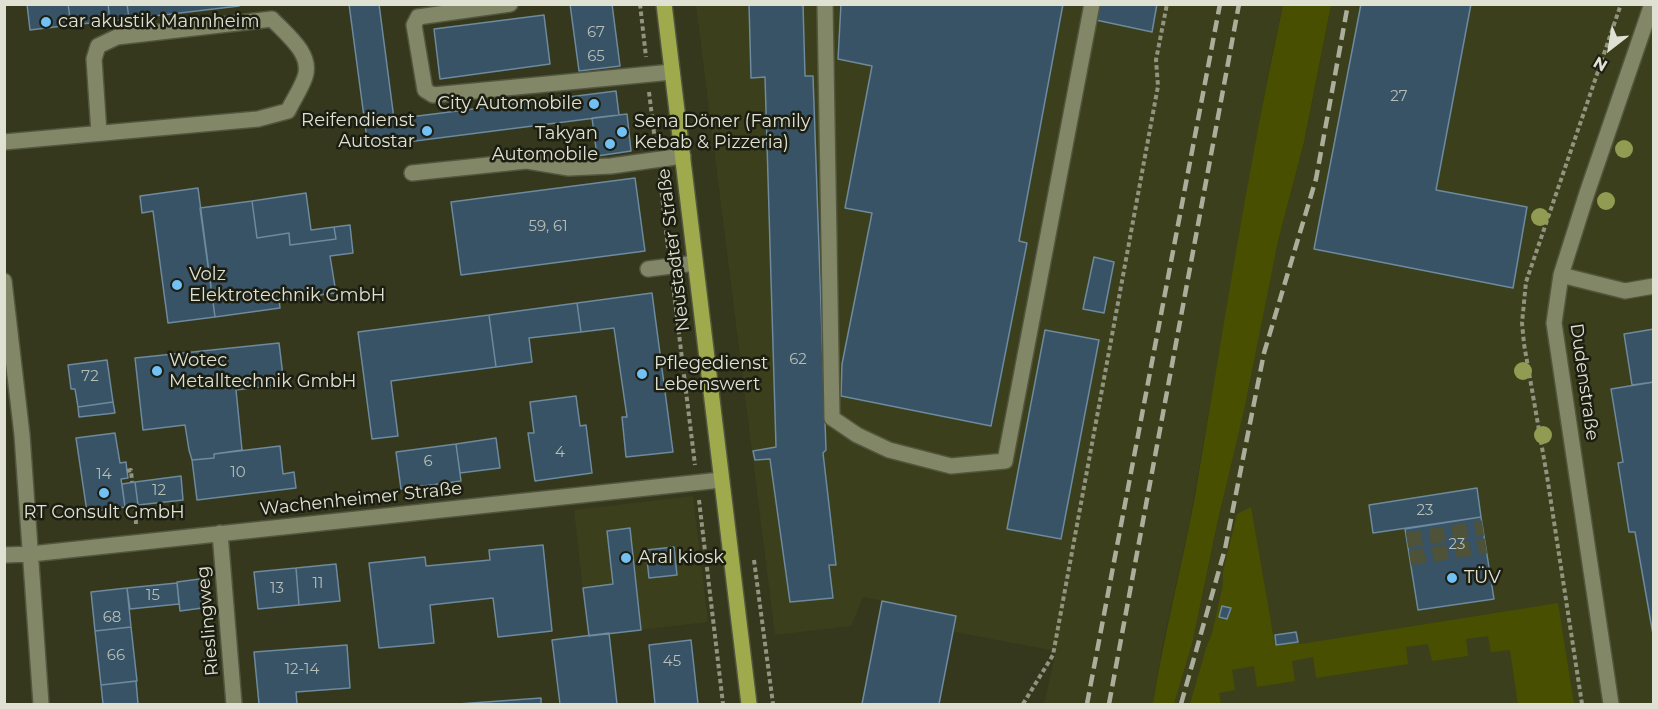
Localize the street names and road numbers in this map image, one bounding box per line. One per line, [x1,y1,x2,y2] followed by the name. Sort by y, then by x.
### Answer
[653,167,695,333] street label: Neustadter Straße
[1565,322,1603,442] street label: Dudenstraße
[259,478,463,520] street label: Wachenheimer Straße
[192,565,224,677] street label: Rieslingweg

